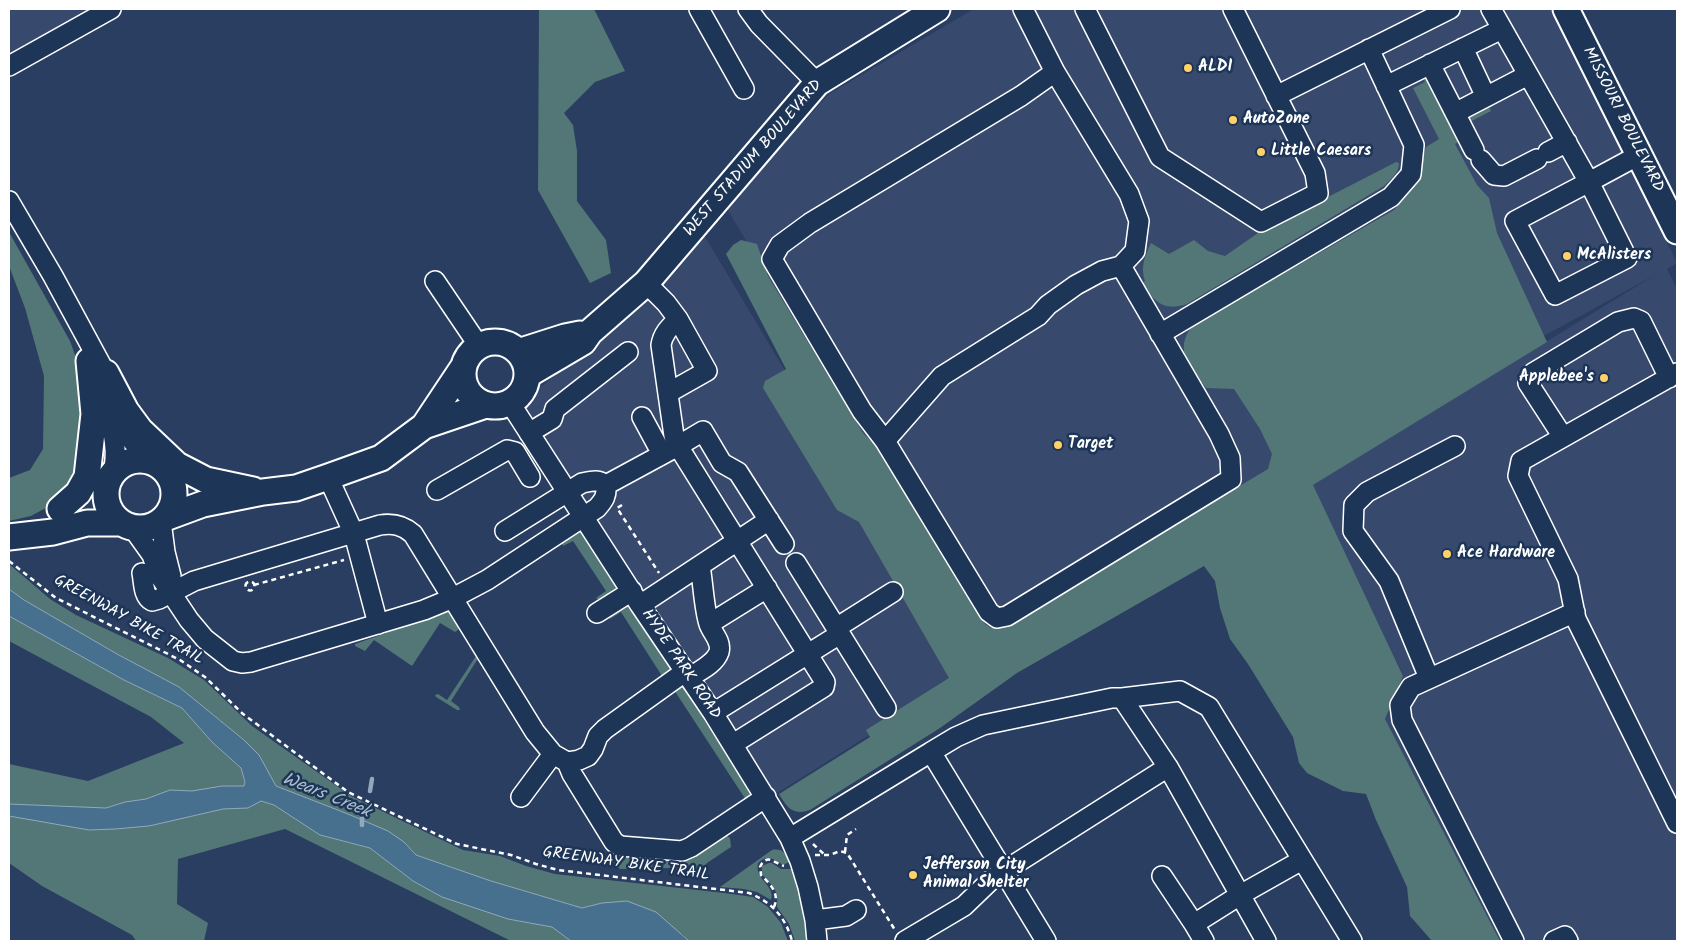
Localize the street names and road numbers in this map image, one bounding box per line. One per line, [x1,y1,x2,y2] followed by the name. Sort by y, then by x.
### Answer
[1577,44,1667,196] street label: MISSOURI BOULEVARD
[681,77,827,241] street label: WEST STADIUM BOULEVARD
[50,572,206,670] street label: GREENWAY BIKE TRAIL
[636,606,724,724] street label: HYDE PARK ROAD
[541,844,711,886] street label: GREENWAY BIKE TRAIL

